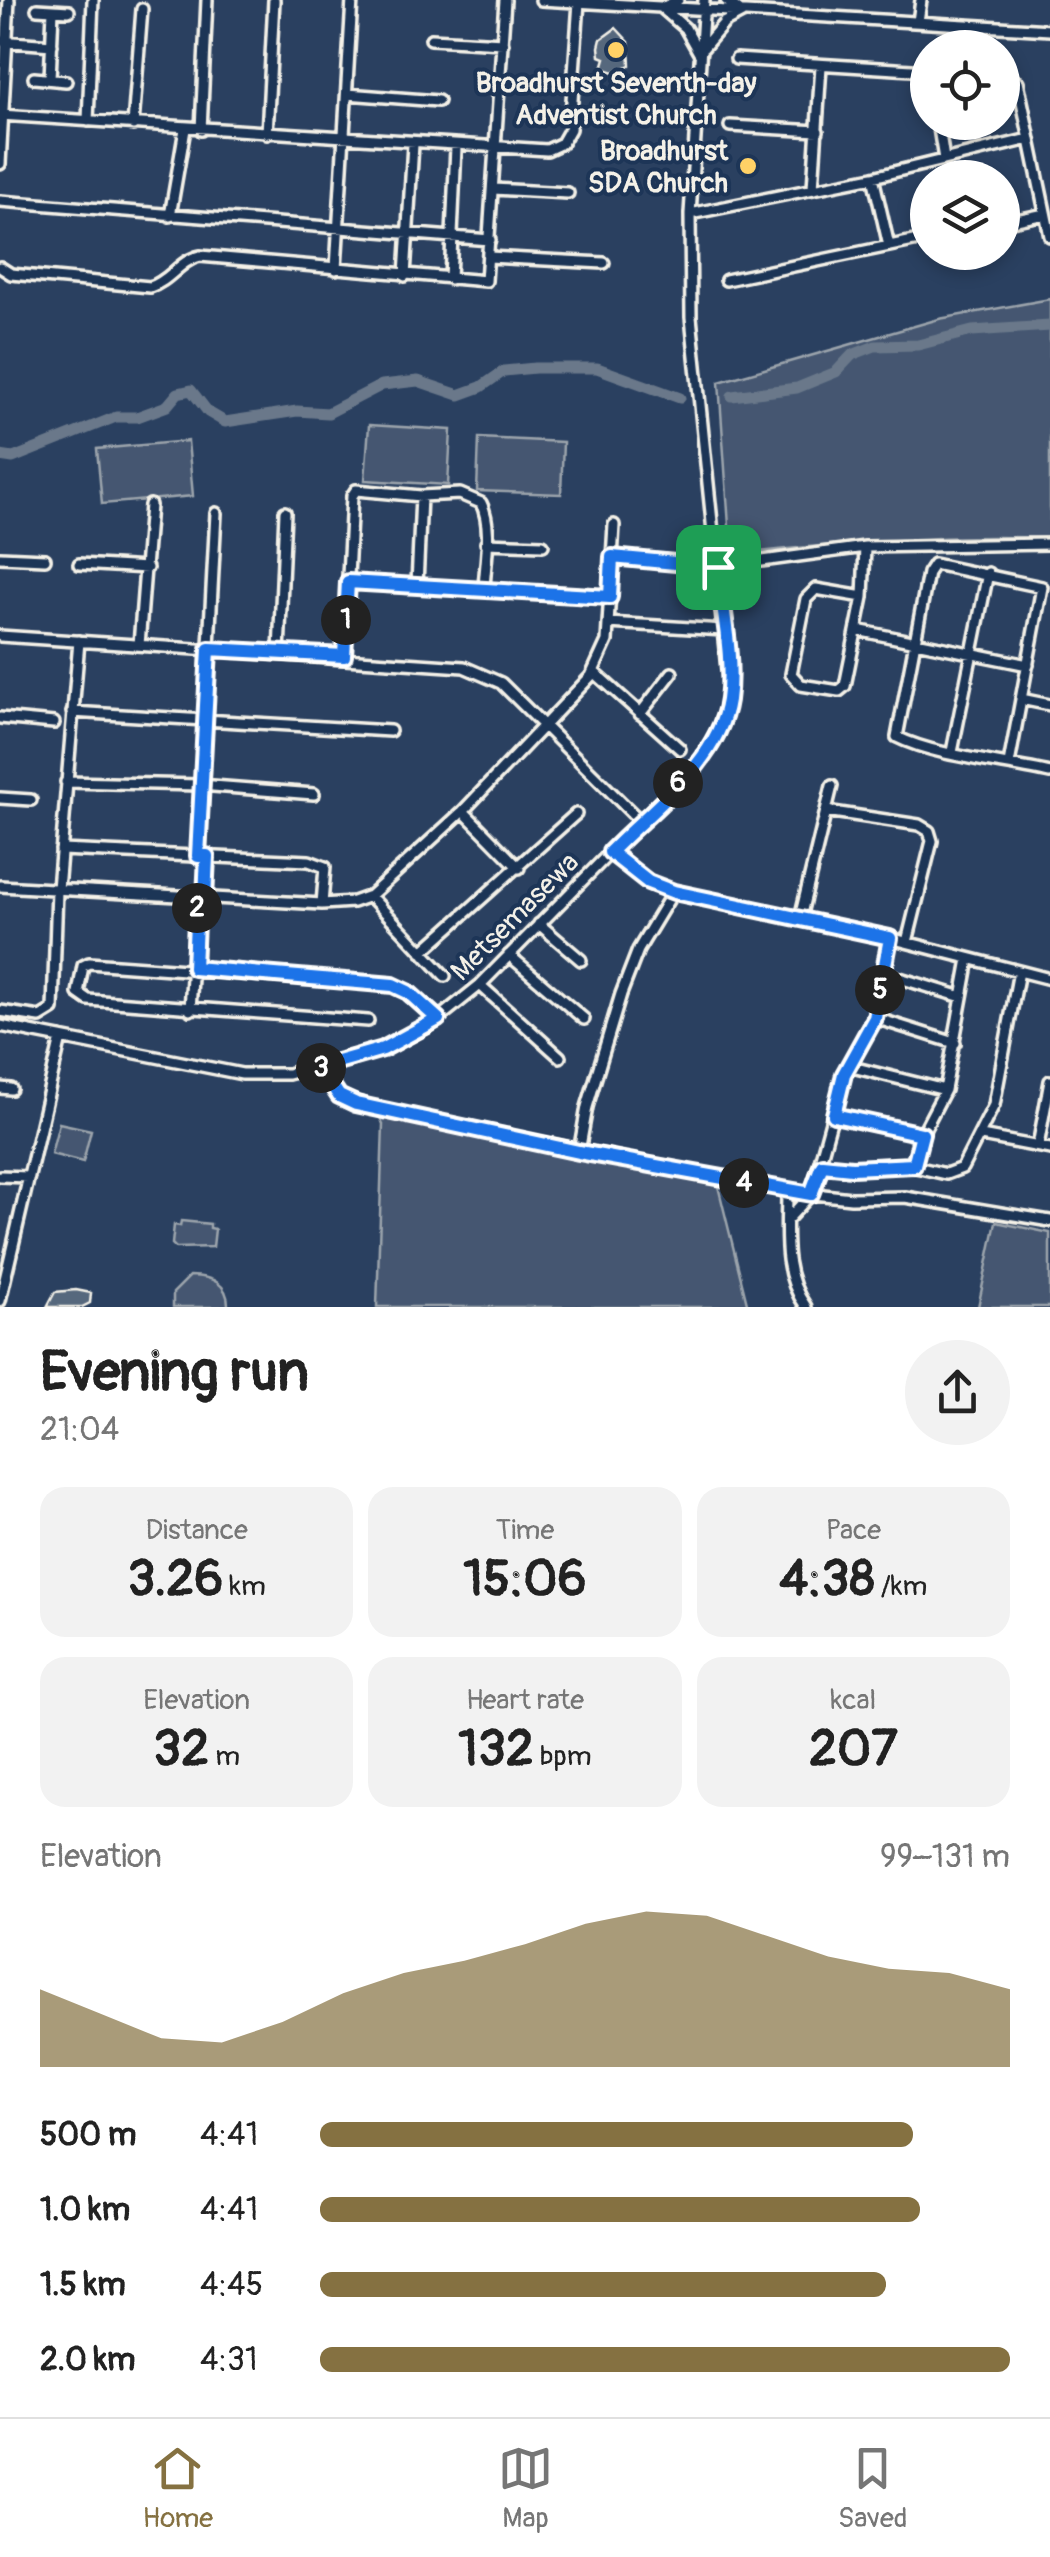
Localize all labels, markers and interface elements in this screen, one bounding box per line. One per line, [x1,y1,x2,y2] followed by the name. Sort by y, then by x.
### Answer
[910,30,1020,270] map controls
[910,30,1020,140] button: locate
[605,39,627,61] marker: Broadhurst Seventh-day Adventist Church
[476,66,756,133] place label: Broadhurst Seventh-day Adventist Church
[588,134,729,201] place label: Broadhurst SDA Church
[737,155,759,177] marker: Broadhurst SDA Church
[910,160,1020,270] button: layers
[676,525,761,610] pin
[691,540,746,595] icon: arrive
[321,595,371,645] pin: 1
[341,602,351,637] text: 1
[653,758,703,808] pin: 6
[670,765,686,800] text: 6
[443,845,587,989] street label: Metsemasewa
[172,883,222,933] pin: 2
[189,890,205,925] text: 2
[855,965,905,1015] pin: 5
[872,972,888,1007] text: 5
[296,1043,346,1093] pin: 3
[313,1050,329,1085] text: 3
[719,1158,769,1208] pin: 4
[736,1165,752,1200] text: 4
[40,1338,309,1407] text: Evening run
[905,1340,1010,1445] button: share
[40,1410,119,1450] text: 21:04
[145,1513,248,1548] text: Distance
[496,1513,554,1548] text: Time
[826,1513,881,1548] text: Pace
[127,1548,223,1611] text: 3.26
[463,1548,587,1611] text: 15:06
[779,1548,875,1611] text: 4:38
[223,1569,266,1604] text: km
[875,1569,927,1604] text: /km
[143,1683,250,1718] text: Elevation
[466,1683,584,1718] text: Heart rate
[831,1683,876,1718] text: kcal
[153,1718,209,1781] text: 32
[458,1718,534,1781] text: 132
[809,1718,898,1781] text: 207
[209,1739,240,1774] text: m
[534,1739,592,1774] text: bpm
[40,1837,162,1877] text: Elevation
[880,1837,1010,1877] text: 99–131 m
[40,2115,136,2155] text: 500 m
[200,2115,258,2155] text: 4:41
[40,2190,130,2230] text: 1.0 km
[200,2190,258,2230] text: 4:41
[40,2265,126,2305] text: 1.5 km
[200,2265,263,2305] text: 4:45
[40,2340,135,2380] text: 2.0 km
[200,2340,257,2380] text: 4:31
[142,2441,213,2536] tab: Home
[498,2441,553,2536] tab: Map
[838,2441,907,2536] tab: Saved

